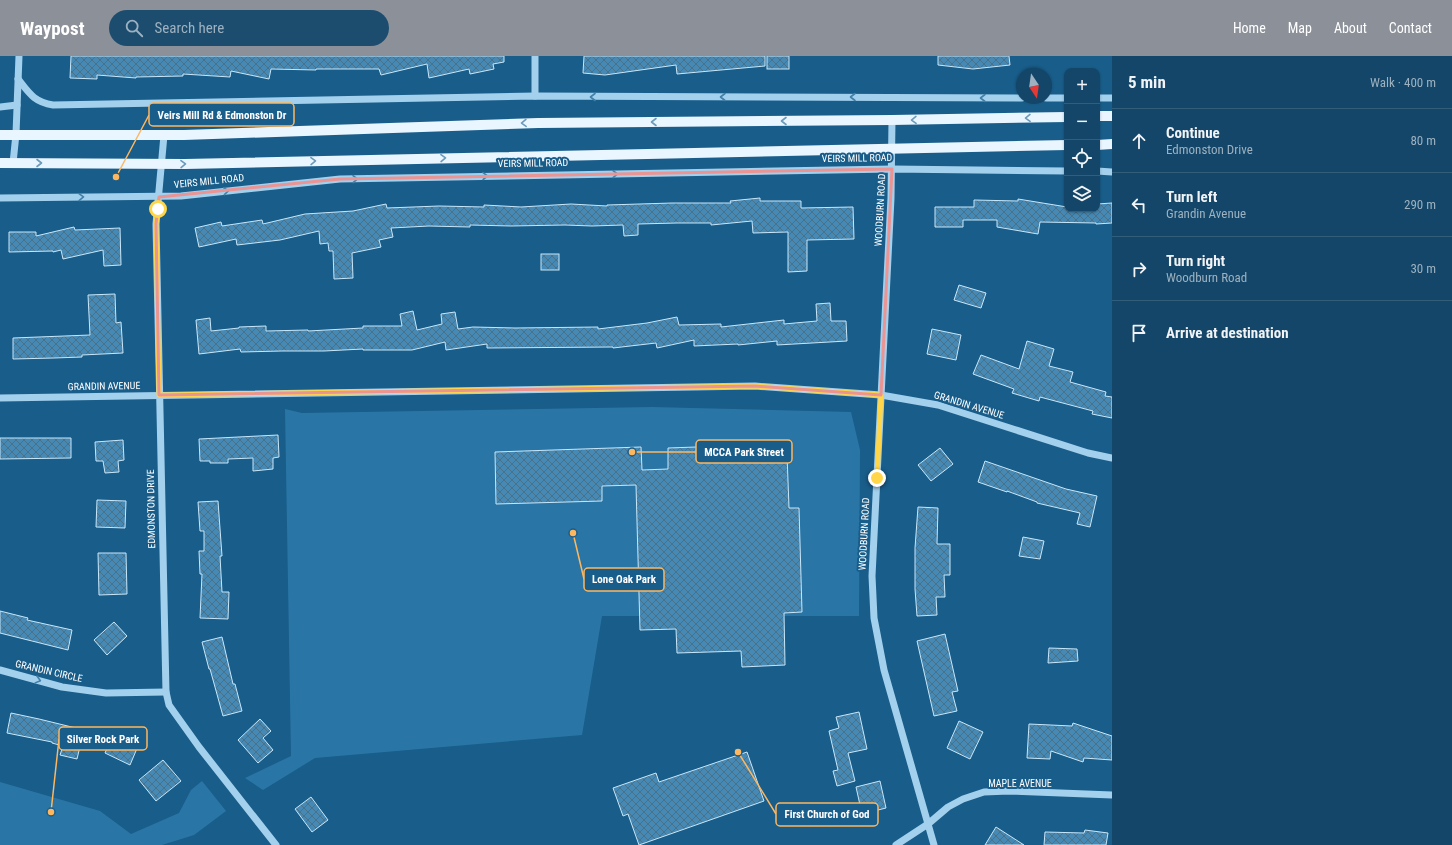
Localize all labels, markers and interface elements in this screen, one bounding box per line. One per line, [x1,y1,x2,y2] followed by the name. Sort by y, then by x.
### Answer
[109,10,389,46] search box
[20,17,85,40] text: Waypost
[123,17,145,39] icon: search
[155,19,224,37] text: Search here
[1233,20,1266,36] text: Home
[1288,20,1312,36] text: Map
[1334,20,1367,36] text: About
[1389,20,1432,36] text: Contact
[1016,68,1052,104] north arrow
[1064,68,1100,212] map controls
[1064,68,1100,104] button: +
[1128,72,1166,92] text: 5 min
[1370,75,1436,90] text: Walk · 400 m
[590,93,596,101] one-way arrow
[720,93,726,101] one-way arrow
[850,93,856,101] one-way arrow
[980,94,986,102] one-way arrow
[149,103,294,126] callout: Veirs Mill Rd & Edmonston Dr
[1064,104,1100,140] button: −
[158,109,287,122] text: Veirs Mill Rd & Edmonston Dr
[1025,113,1031,122] one-way arrow
[911,116,917,124] one-way arrow
[781,117,787,125] one-way arrow
[651,118,657,126] one-way arrow
[521,119,527,128] one-way arrow
[1166,124,1220,142] text: Continue
[1128,130,1150,152] icon: ahead
[1410,133,1436,148] text: 80 m
[1064,140,1100,176] button: locate
[1166,142,1253,157] text: Edmonston Drive
[822,152,893,164] street label: VEIRS MILL ROAD
[440,154,446,162] one-way arrow
[310,157,316,165] one-way arrow
[498,157,569,169] street label: VEIRS MILL ROAD
[36,159,42,167] one-way arrow
[180,160,186,168] one-way arrow
[612,170,618,178] one-way arrow
[173,172,245,190] street label: VEIRS MILL ROAD
[482,172,488,180] one-way arrow
[873,173,887,247] street label: WOODBURN ROAD
[352,175,358,183] one-way arrow
[1064,176,1100,212] button: layers
[223,187,229,196] one-way arrow
[1166,188,1217,206] text: Turn left
[78,192,84,201] one-way arrow
[1128,194,1150,216] icon: left
[1404,197,1436,212] text: 290 m
[149,200,167,218] route start
[1166,206,1246,221] text: Grandin Avenue
[1166,252,1225,270] text: Turn right
[1128,258,1150,280] icon: right
[1410,261,1436,276] text: 30 m
[1166,270,1247,285] text: Woodburn Road
[1128,322,1150,344] icon: arrive
[1166,324,1289,342] text: Arrive at destination
[68,380,140,392] street label: GRANDIN AVENUE
[933,389,1005,421] street label: GRANDIN AVENUE
[696,440,792,463] callout: MCCA Park Street
[704,446,784,459] text: MCCA Park Street
[145,469,157,549] street label: EDMONSTON DRIVE
[868,469,886,487] route end
[857,497,871,571] street label: WOODBURN ROAD
[584,568,664,591] callout: Lone Oak Park
[592,573,657,586] text: Lone Oak Park
[14,658,84,684] street label: GRANDIN CIRCLE
[34,675,41,684] one-way arrow
[59,727,147,750] callout: Silver Rock Park
[67,733,140,746] text: Silver Rock Park
[988,778,1052,789] street label: MAPLE AVENUE
[776,803,878,826] callout: First Church of God
[784,808,870,821] text: First Church of God

